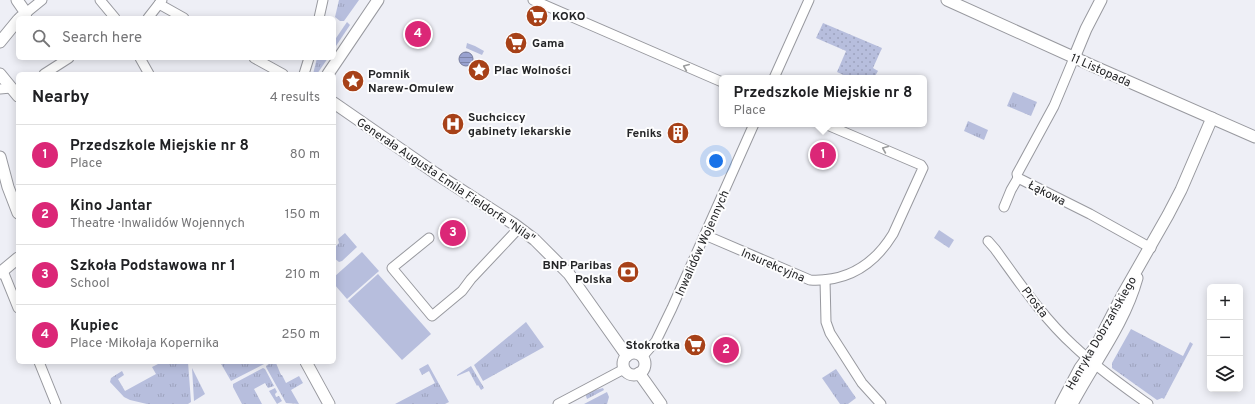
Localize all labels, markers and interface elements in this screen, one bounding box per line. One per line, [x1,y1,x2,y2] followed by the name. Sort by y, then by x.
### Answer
[524,3,550,29] supermarket icon: KOKO
[552,9,585,25] place label: KOKO
[16,16,336,60] search box
[405,19,431,49] pin: 4
[30,27,52,49] icon: search
[62,29,142,48] text: Search here
[503,30,529,56] supermarket icon: Gama
[532,36,564,52] place label: Gama
[1068,50,1133,91] street label: 11 Listopada
[466,57,492,83] place icon: Plac Wolności
[494,63,571,79] place label: Plac Wolności
[683,64,691,72] one-way arrow
[368,67,454,97] place label: Pomnik Narew-Omulew
[340,68,366,94] place icon: Pomnik Narew-Omulew
[719,75,927,127] popup
[734,84,912,103] text: Przedszkole Miejskie nr 8
[32,87,89,109] text: Nearby
[270,90,320,106] text: 4 results
[734,103,766,119] text: Place
[468,110,571,140] place label: Suchciccy gabinety lekarskie
[440,111,466,137] hospital icon: Suchciccy gabinety lekarskie
[353,115,538,247] street label: Generała Augusta Emila Fieldorfa "Nila"
[665,120,691,146] building icon: Feniks
[626,126,662,142] place label: Feniks
[70,137,249,156] text: Przedszkole Miejskie nr 8
[810,140,836,170] pin: 1
[882,146,889,154] one-way arrow
[42,147,48,163] text: 1
[290,147,320,163] text: 80 m
[706,151,726,171] your location
[70,156,102,172] text: Place
[1025,178,1068,210] street label: Łąkowa
[672,188,733,299] street label: Inwalidów Wojennych
[70,197,152,216] text: Kino Jantar
[41,207,49,223] text: 2
[285,207,320,223] text: 150 m
[70,216,245,232] text: Theatre · Inwalidów Wojennych
[440,218,466,248] pin: 3
[738,245,807,287] street label: Insurekcyjna
[70,257,236,276] text: Szkoła Podstawowa nr 1
[542,258,612,288] place label: BNP Paribas Polska
[615,259,641,285] bank icon: BNP Paribas Polska
[41,267,49,283] text: 3
[285,267,320,283] text: 210 m
[1063,274,1141,393] street label: Henryka Dobrzańskiego
[70,276,110,292] text: School
[1017,284,1051,321] street label: Prosta
[1207,284,1243,392] map controls
[1207,284,1243,320] button: +
[70,317,119,336] text: Kupiec
[1207,320,1243,356] button: −
[41,327,49,343] text: 4
[282,327,320,343] text: 250 m
[682,332,708,358] supermarket icon: Stokrotka
[713,335,739,365] pin: 2
[70,336,219,352] text: Place · Mikołaja Kopernika
[626,338,680,354] place label: Stokrotka
[1207,356,1243,392] button: layers

